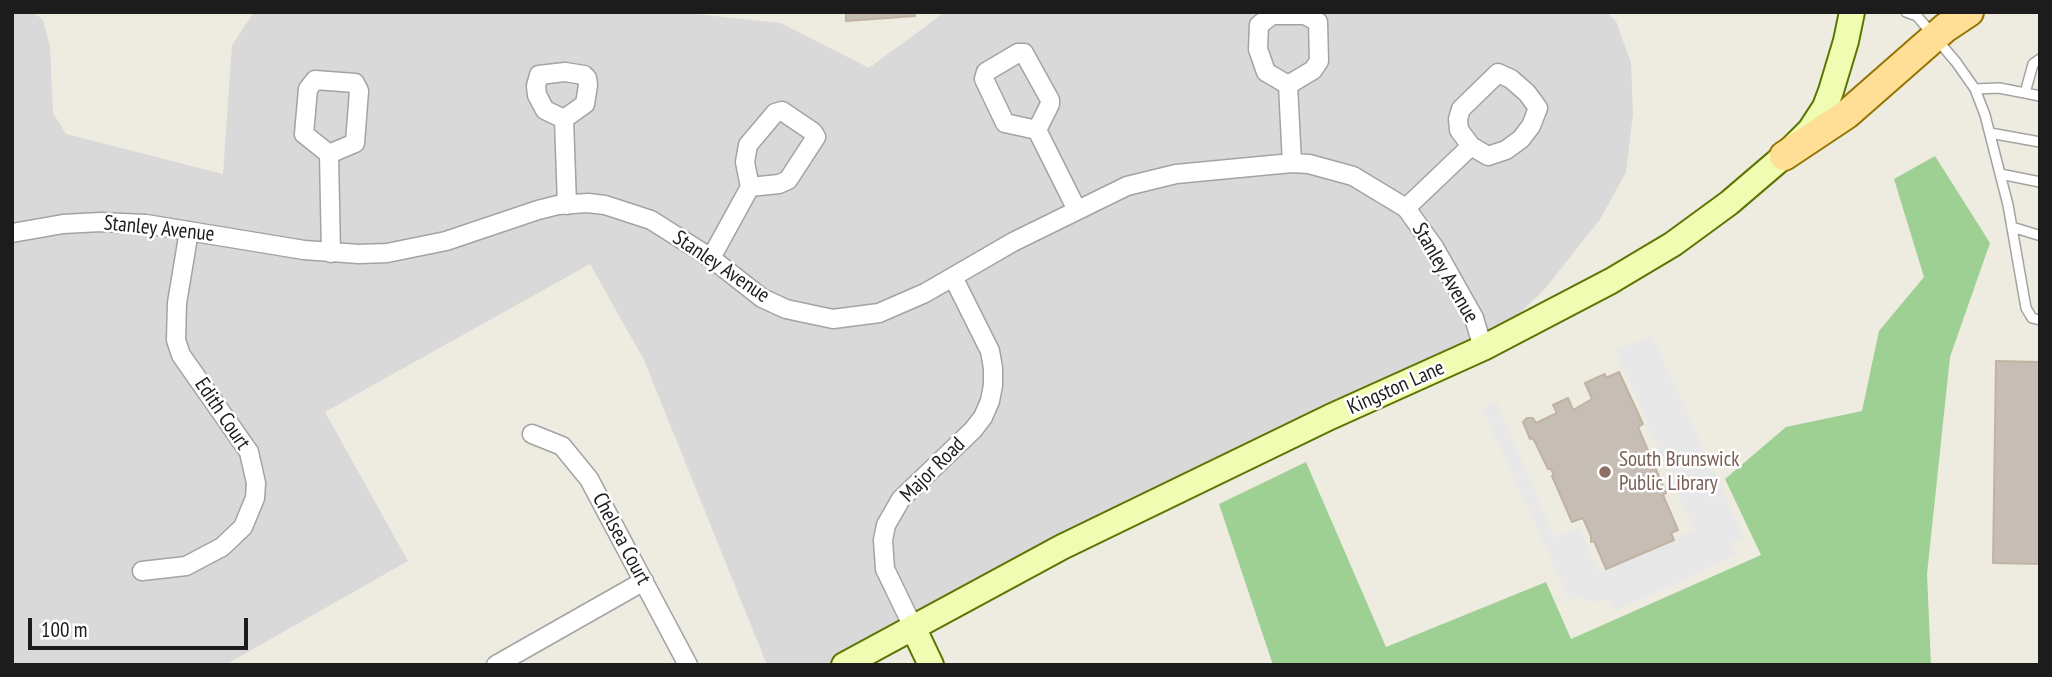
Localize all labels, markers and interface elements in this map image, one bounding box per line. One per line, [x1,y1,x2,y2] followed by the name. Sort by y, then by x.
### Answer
[102,211,216,247] street label: Stanley Avenue
[1406,219,1484,327] street label: Stanley Avenue
[668,226,774,308] street label: Stanley Avenue
[1344,355,1448,421] street label: Kingston Lane
[189,373,255,455] street label: Edith Court
[895,432,971,508] street label: Major Road
[1619,447,1739,497] place label: South Brunswick Public Library
[1597,464,1613,480] marker: South Brunswick Public Library
[586,489,656,589] street label: Chelsea Court
[32,604,252,648] scale bar
[41,616,87,643] text: 100 m

